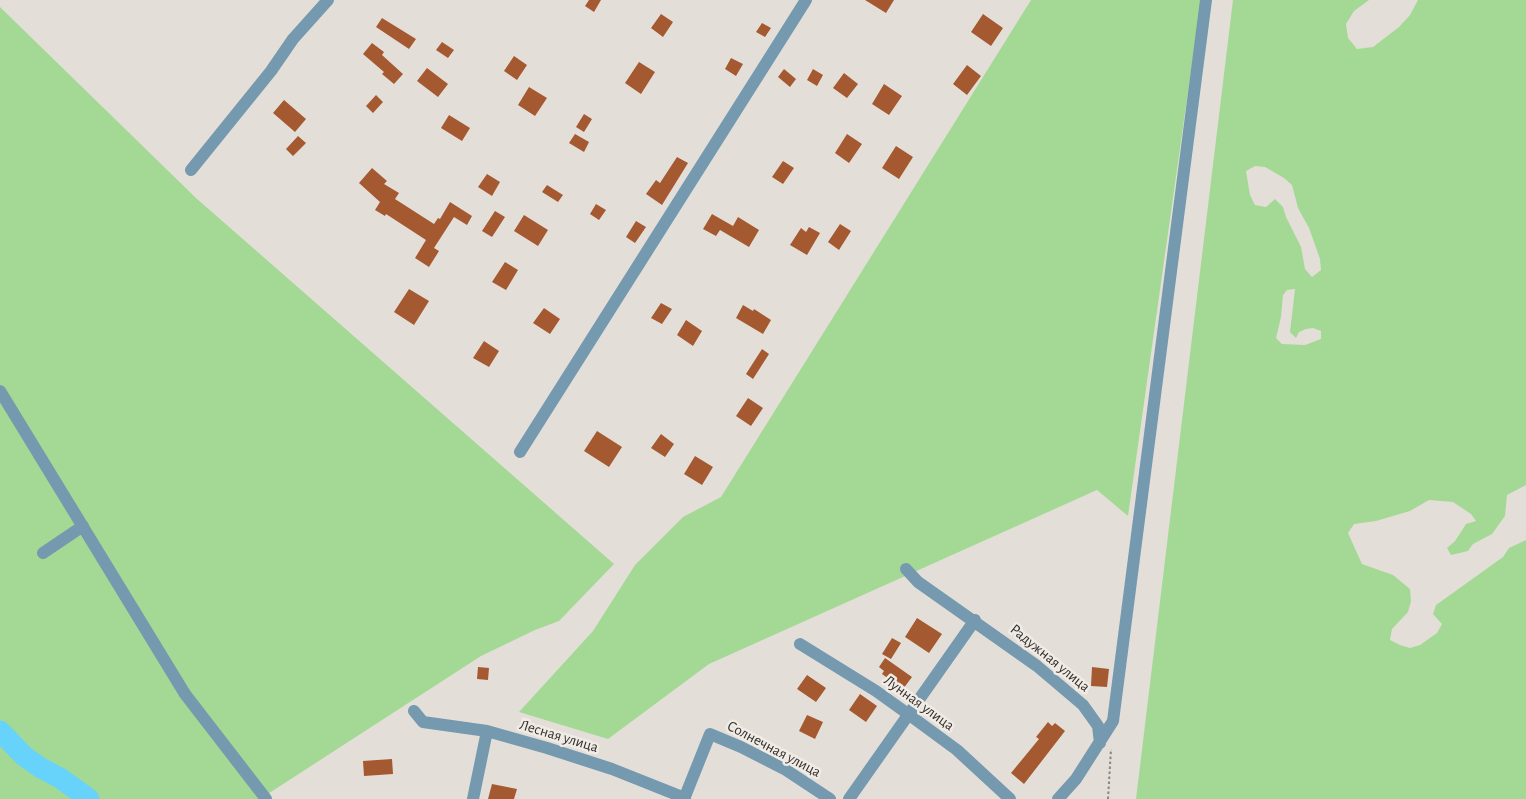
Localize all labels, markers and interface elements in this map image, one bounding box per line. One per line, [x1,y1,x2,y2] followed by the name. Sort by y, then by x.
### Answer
[1006,620,1094,696] street label: Радужная улица
[880,671,958,735] street label: Лунная улица
[517,716,601,756] street label: Лесная улица
[724,717,824,781] street label: Солнечная улица

